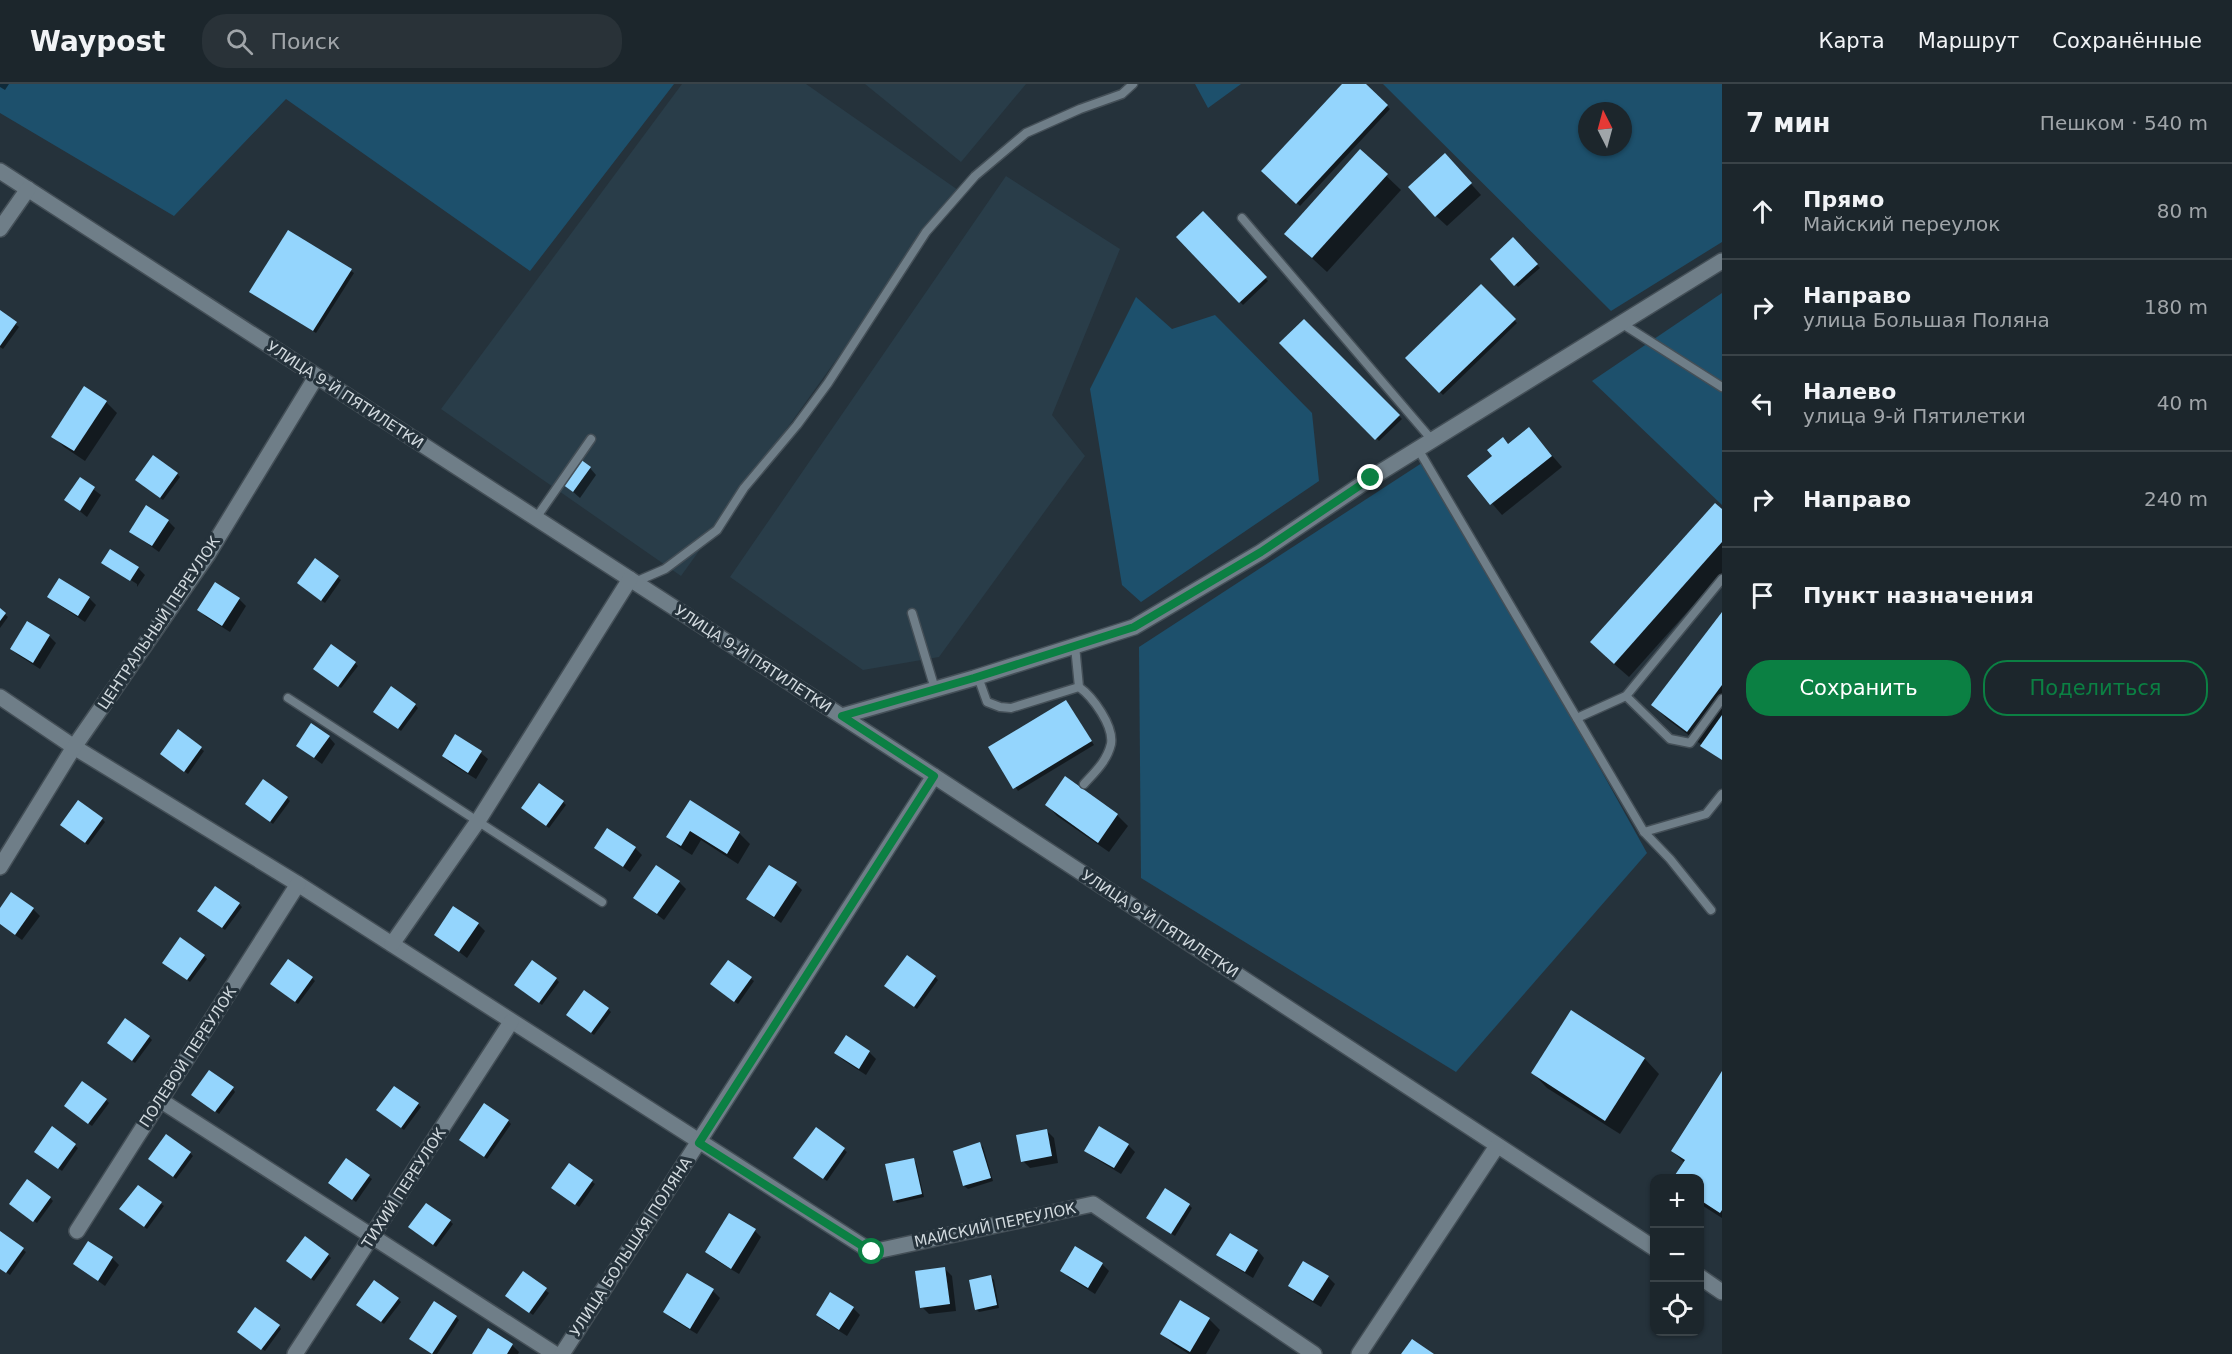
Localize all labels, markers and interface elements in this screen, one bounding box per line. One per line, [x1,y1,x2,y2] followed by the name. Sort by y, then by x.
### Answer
[202,14,622,68] search box
[30,25,166,58] text: Waypost
[223,25,256,58] icon: search
[271,29,340,54] text: Поиск
[1819,29,1885,53] text: Карта
[1918,29,2019,53] text: Маршрут
[2052,29,2202,53] text: Сохранённые
[1578,102,1632,156] north arrow
[1746,108,1831,138] text: 7 мин
[2040,111,2208,135] text: Пешком · 540 m
[1803,187,1884,212] text: Прямо
[1746,195,1779,228] icon: ahead
[2157,199,2208,223] text: 80 m
[1803,212,2000,236] text: Майский переулок
[1803,283,1911,308] text: Направо
[1746,291,1779,324] icon: right
[2144,295,2208,319] text: 180 m
[1803,308,2050,332] text: улица Большая Поляна
[263,337,427,452] street label: УЛИЦА 9-Й ПЯТИЛЕТКИ
[1803,379,1896,404] text: Налево
[1746,387,1779,420] icon: left
[2157,391,2208,415] text: 40 m
[1803,404,2026,428] text: улица 9-й Пятилетки
[1357,464,1383,490] route end
[1746,483,1779,516] icon: right
[1803,487,1911,512] text: Направо
[2144,487,2208,511] text: 240 m
[93,532,224,713] street label: ЦЕНТРАЛЬНЫЙ ПЕРЕУЛОК
[1746,579,1779,612] icon: arrive
[1803,583,2034,608] text: Пункт назначения
[671,601,835,716] street label: УЛИЦА 9-Й ПЯТИЛЕТКИ
[1746,660,1971,716] button: Сохранить
[1983,660,2208,716] button: Поделиться
[1078,866,1242,981] street label: УЛИЦА 9-Й ПЯТИЛЕТКИ
[135,982,240,1131] street label: ПОЛЕВОЙ ПЕРЕУЛОК
[357,1124,450,1252] street label: ТИХИЙ ПЕРЕУЛОК
[566,1154,696,1340] street label: УЛИЦА БОЛЬШАЯ ПОЛЯНА
[1650,1174,1704,1336] map controls
[1650,1174,1704,1228] button: +
[912,1198,1078,1251] street label: МАЙСКИЙ ПЕРЕУЛОК
[1650,1228,1704,1282] button: −
[858,1238,884,1264] route start
[1650,1282,1704,1336] button: locate

